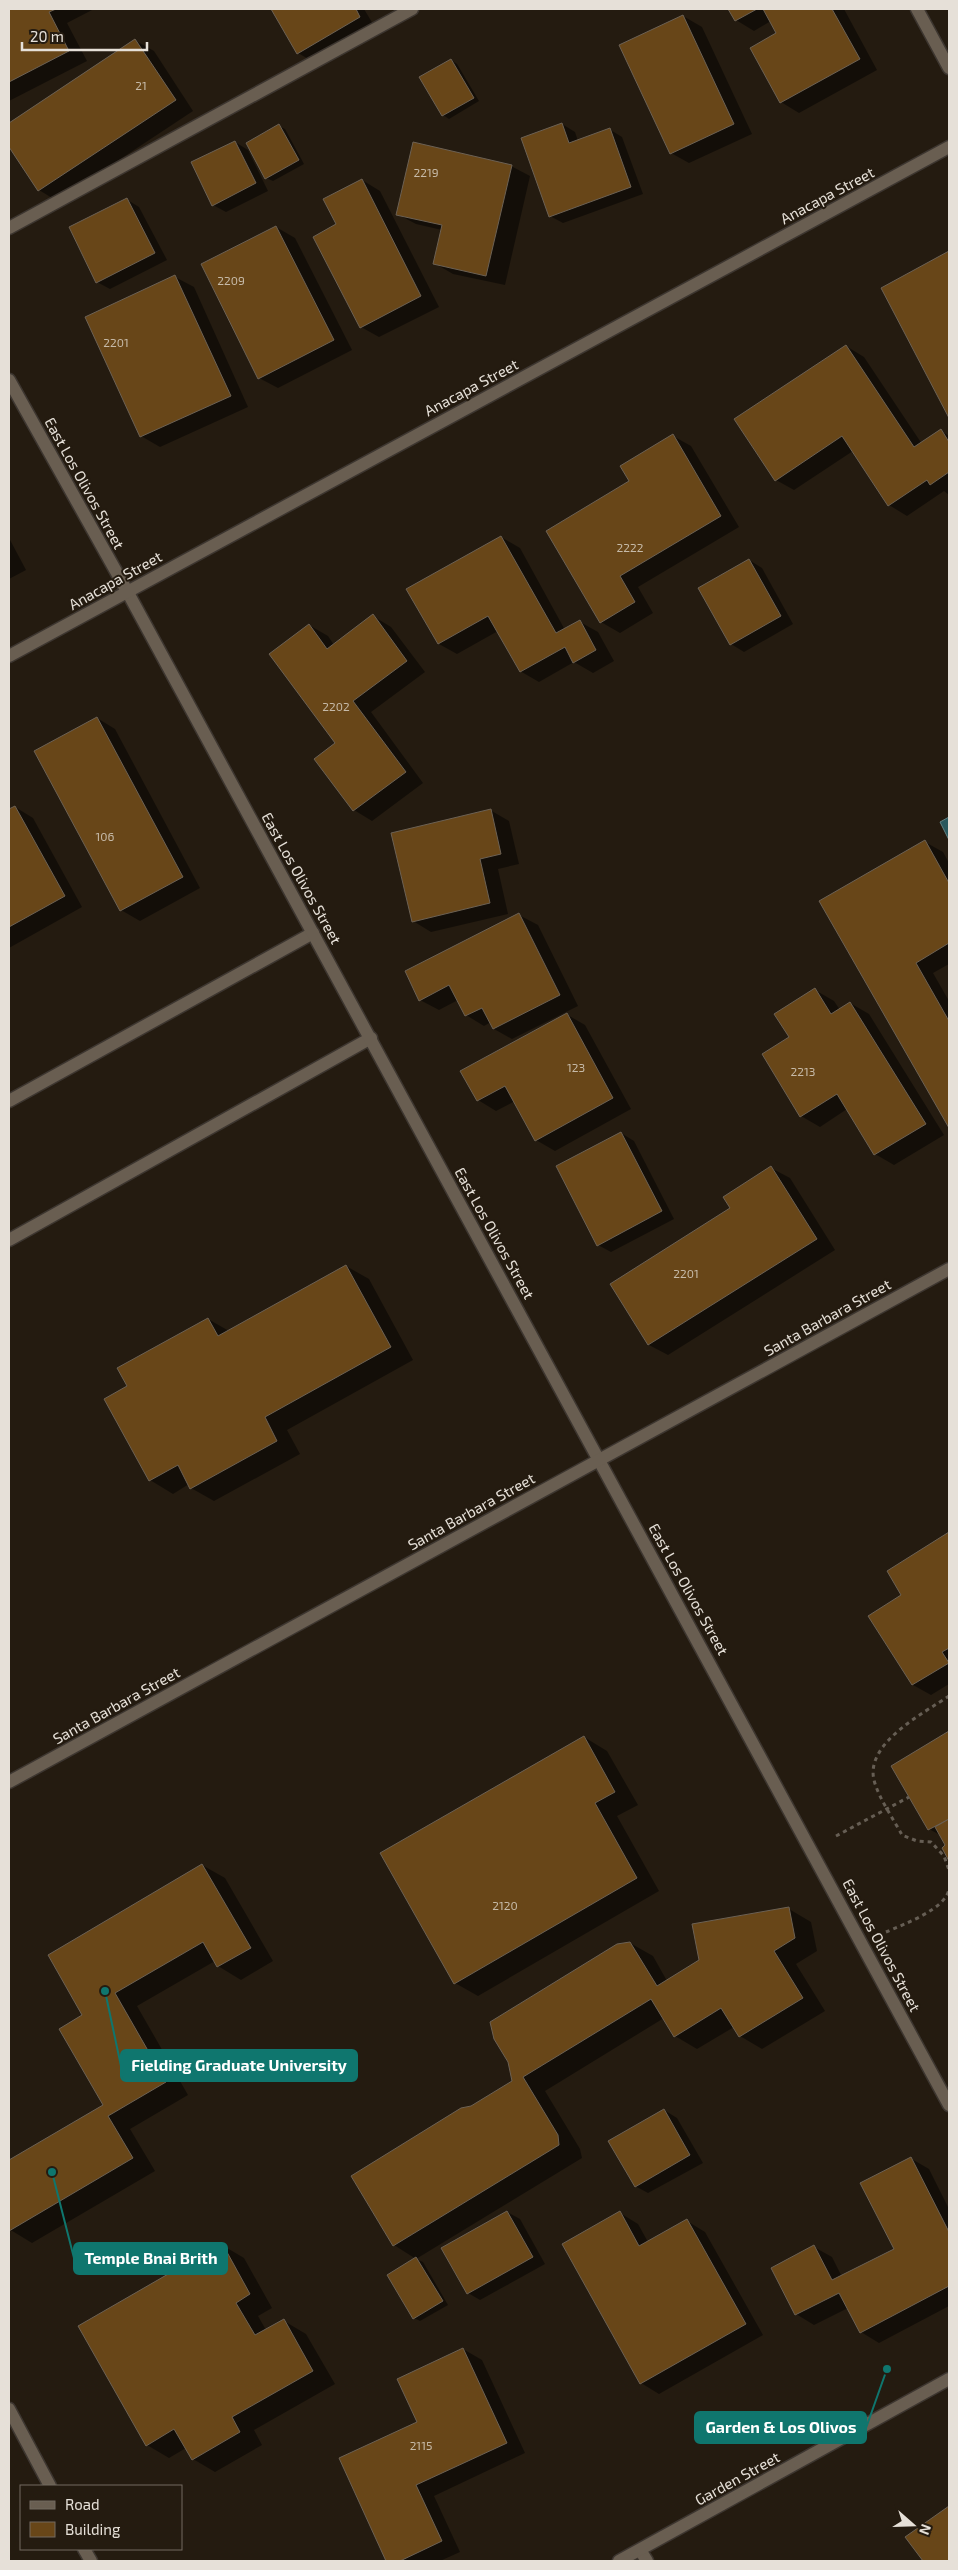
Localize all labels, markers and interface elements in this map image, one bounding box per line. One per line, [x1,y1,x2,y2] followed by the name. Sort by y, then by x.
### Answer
[22,20,148,52] scale bar
[30,27,64,45] text: 20 m
[135,78,147,92] house number: 21
[777,163,877,227] street label: Anacapa Street
[413,165,439,179] house number: 2219
[217,273,245,287] house number: 2209
[103,335,129,349] house number: 2201
[421,355,521,419] street label: Anacapa Street
[41,414,129,552] street label: East Los Olivos Street
[617,540,644,554] house number: 2222
[65,547,165,613] street label: Anacapa Street
[322,699,350,713] house number: 2202
[258,809,346,947] street label: East Los Olivos Street
[96,829,115,843] house number: 106
[567,1060,585,1074] house number: 123
[791,1064,815,1078] house number: 2213
[451,1164,539,1302] street label: East Los Olivos Street
[673,1266,699,1280] house number: 2201
[760,1275,894,1359] street label: Santa Barbara Street
[404,1469,538,1553] street label: Santa Barbara Street
[645,1520,733,1658] street label: East Los Olivos Street
[49,1663,183,1747] street label: Santa Barbara Street
[839,1876,925,2015] street label: East Los Olivos Street
[492,1898,518,1912] house number: 2120
[121,2050,357,2081] callout: Fielding Graduate University
[131,2055,347,2075] text: Fielding Graduate University
[74,2243,227,2274] callout: Temple Bnai Brith
[85,2248,218,2267] text: Temple Bnai Brith
[695,2412,866,2443] callout: Garden & Los Olivos
[705,2417,857,2436] text: Garden & Los Olivos
[410,2438,432,2452] house number: 2115
[692,2447,783,2509] street label: Garden Street
[20,2485,182,2550] legend
[65,2495,100,2513] text: Road
[888,2500,938,2550] north arrow
[65,2520,121,2538] text: Building
[916,2522,935,2537] text: N

